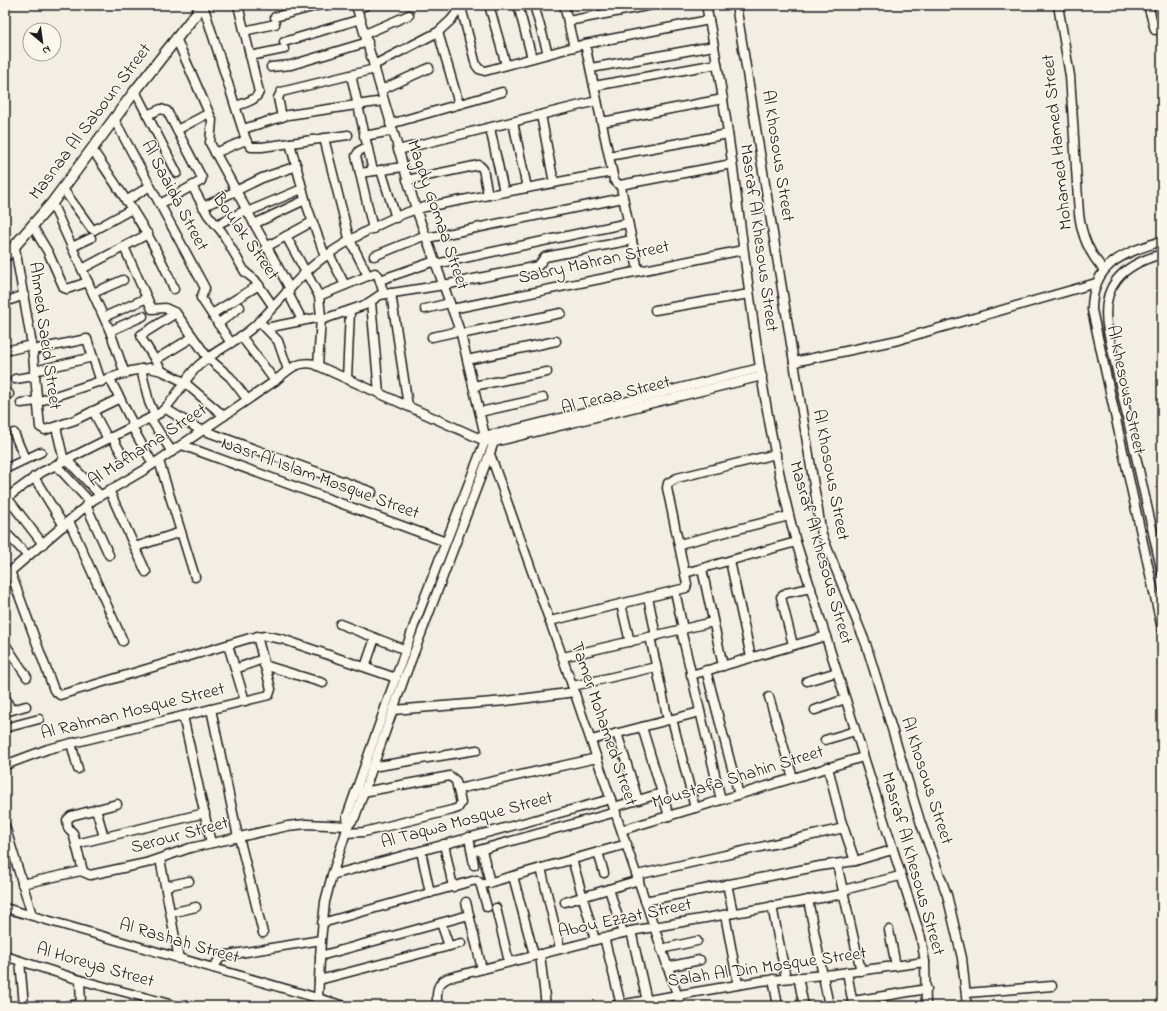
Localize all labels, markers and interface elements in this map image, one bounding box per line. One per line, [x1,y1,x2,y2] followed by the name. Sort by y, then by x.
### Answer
[22,22,62,62] north arrow
[23,38,159,206] street label: Masnaa Al Saboun Street
[39,41,53,59] text: N
[1036,53,1080,231] street label: Mohamed Hamed Street
[754,88,800,224] street label: Al Khosous Street
[134,136,214,256] street label: Al Saaida Street
[398,136,475,294] street label: Magdy Gomaa Street
[732,142,784,334] street label: Masraf Al Khesous Street
[204,187,285,286] street label: Boulak Street
[516,234,672,292] street label: Sabry Mahran Street
[21,260,67,412] street label: Ahmed Saeid Street
[1099,323,1151,457] street label: Al Khesous Street
[559,370,673,422] street label: Al Teraa Street
[83,398,213,494] street label: Al Mafhama Street
[805,407,855,543] street label: Al Khosous Street
[217,431,423,527] street label: Nasr Al Islam Mosque Street
[781,458,859,648] street label: Masraf Al Khesous Street
[563,638,643,810] street label: Tamer Mohamed Street
[38,677,228,747] street label: Al Rahman Mosque Street
[893,714,959,848] street label: Al Khosous Street
[649,739,827,817] street label: Moustafa Shahin Street
[873,769,951,959] street label: Masraf Al Khesous Street
[378,786,556,856] street label: Al Taqwa Mosque Street
[128,810,232,862] street label: Serour Street
[556,892,694,946] street label: Abou Ezzat Street
[116,912,242,972] street label: Al Rashah Street
[33,937,157,995] street label: Al Horeya Street
[666,941,868,995] street label: Salah Al Din Mosque Street

